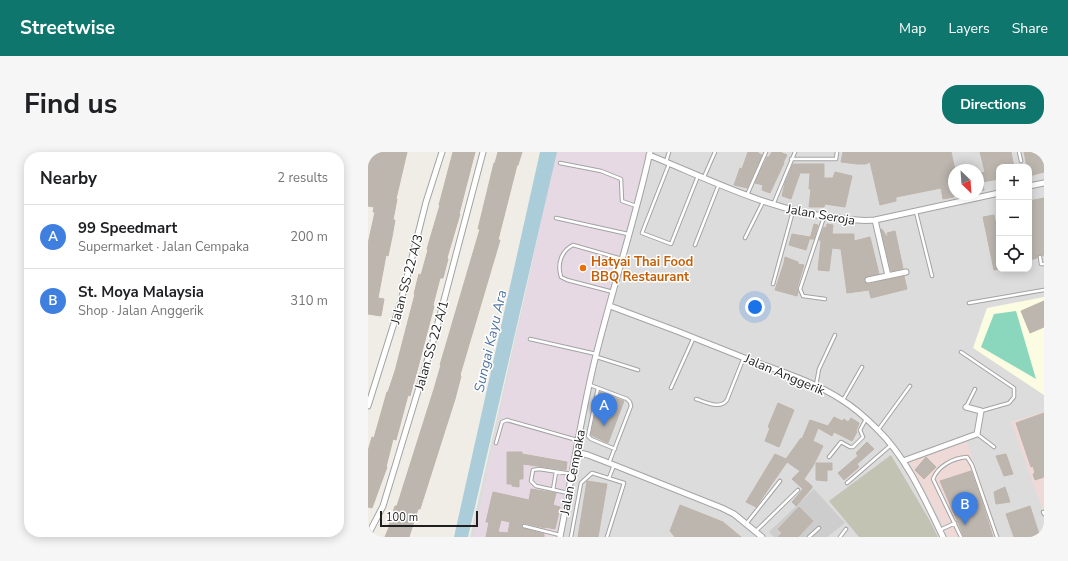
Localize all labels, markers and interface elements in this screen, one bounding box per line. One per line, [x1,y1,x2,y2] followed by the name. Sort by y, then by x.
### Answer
[20,15,115,41] text: Streetwise
[899,19,926,38] text: Map
[948,19,990,38] text: Layers
[1012,19,1048,38] text: Share
[24,85,118,123] text: Find us
[942,85,1044,124] button: Directions
[948,164,984,200] north arrow
[996,164,1032,272] map controls
[996,164,1032,200] button: +
[40,167,97,190] text: Nearby
[277,169,328,187] text: 2 results
[784,200,856,230] street label: Jalan Seroja
[996,200,1032,236] button: −
[78,218,177,238] text: 99 Speedmart
[48,228,58,246] text: A
[290,228,328,246] text: 200 m
[386,232,428,327] street label: Jalan SS 22 A/3
[996,236,1032,272] button: locate
[78,238,249,256] text: Supermarket · Jalan Cempaka
[591,253,693,286] place label: Hatyai Thai Food BBQ Restaurant
[578,263,588,273] marker: Hatyai Thai Food BBQ Restaurant
[78,282,204,302] text: St. Moya Malaysia
[470,288,511,394] water label: Sungai Kayu Ara
[49,292,57,310] text: B
[290,292,328,310] text: 310 m
[745,297,765,317] your location
[410,298,453,393] street label: Jalan SS 22 A/1
[78,302,204,320] text: Shop · Jalan Anggerik
[741,349,828,400] street label: Jalan Anggerik
[591,393,617,426] pin: A
[556,428,590,517] street label: Jalan Cempaka
[952,492,978,525] pin: B
[380,509,478,528] scale bar
[386,510,418,525] text: 100 m

